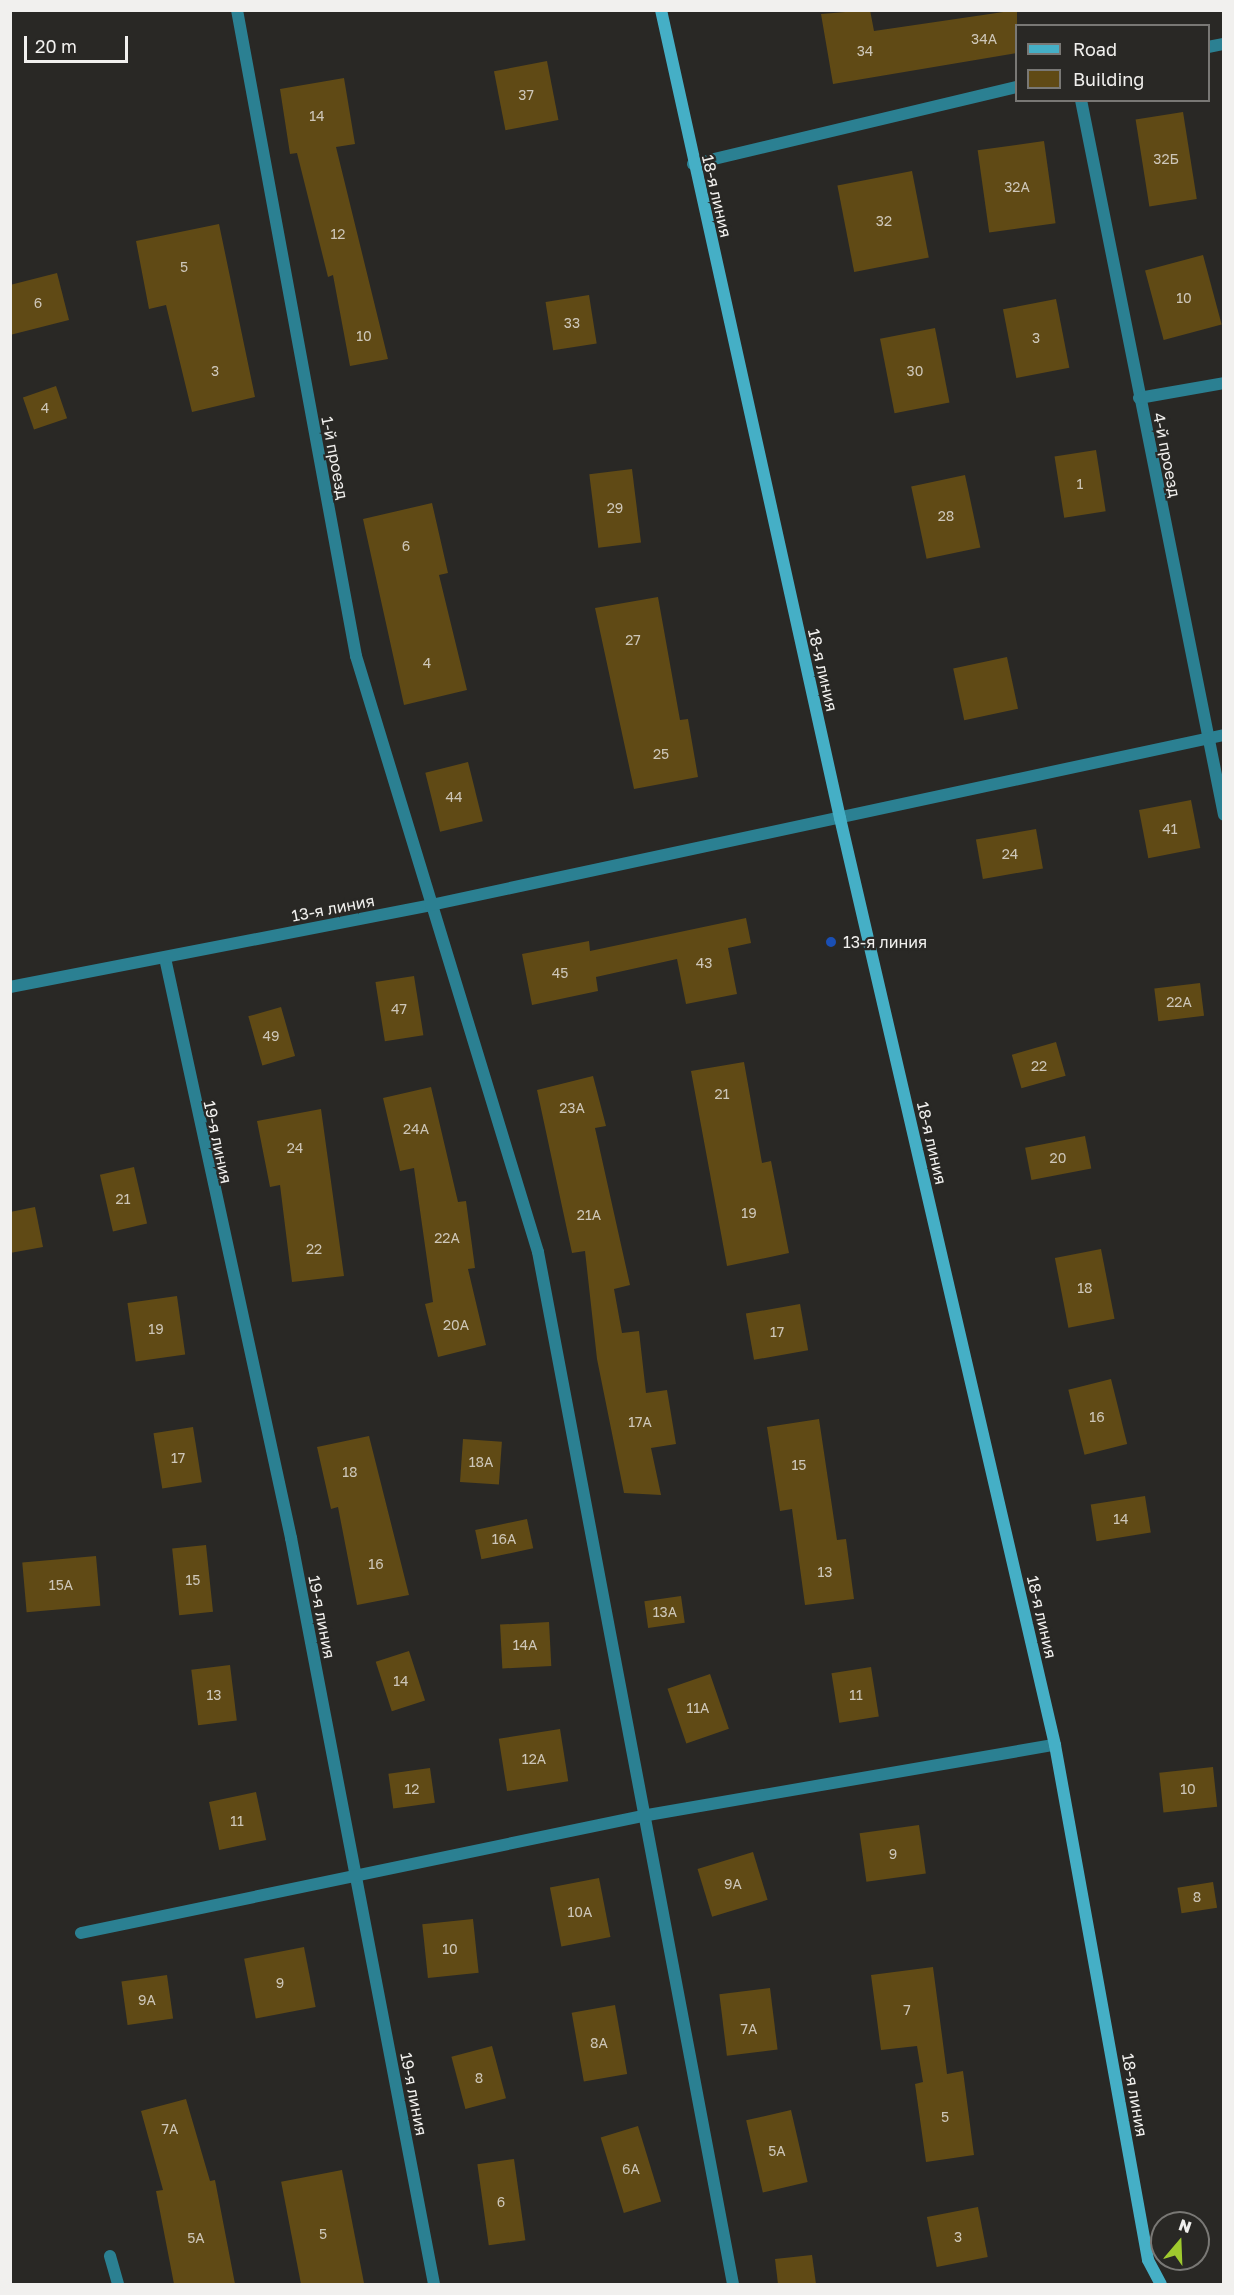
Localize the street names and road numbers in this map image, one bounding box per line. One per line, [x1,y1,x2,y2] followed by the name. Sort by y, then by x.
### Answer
[698,153,736,239] street label: 18-я линия
[1149,411,1185,499] street label: 4-й проезд
[318,415,352,501] street label: 1-й проезд
[804,627,842,713] street label: 18-я линия
[290,891,376,925] street label: 13-я линия
[200,1099,236,1185] street label: 19-я линия
[913,1100,951,1186] street label: 18-я линия
[305,1574,339,1660] street label: 19-я линия
[1023,1574,1061,1660] street label: 18-я линия
[397,2051,431,2137] street label: 19-я линия
[1118,2052,1152,2138] street label: 18-я линия

